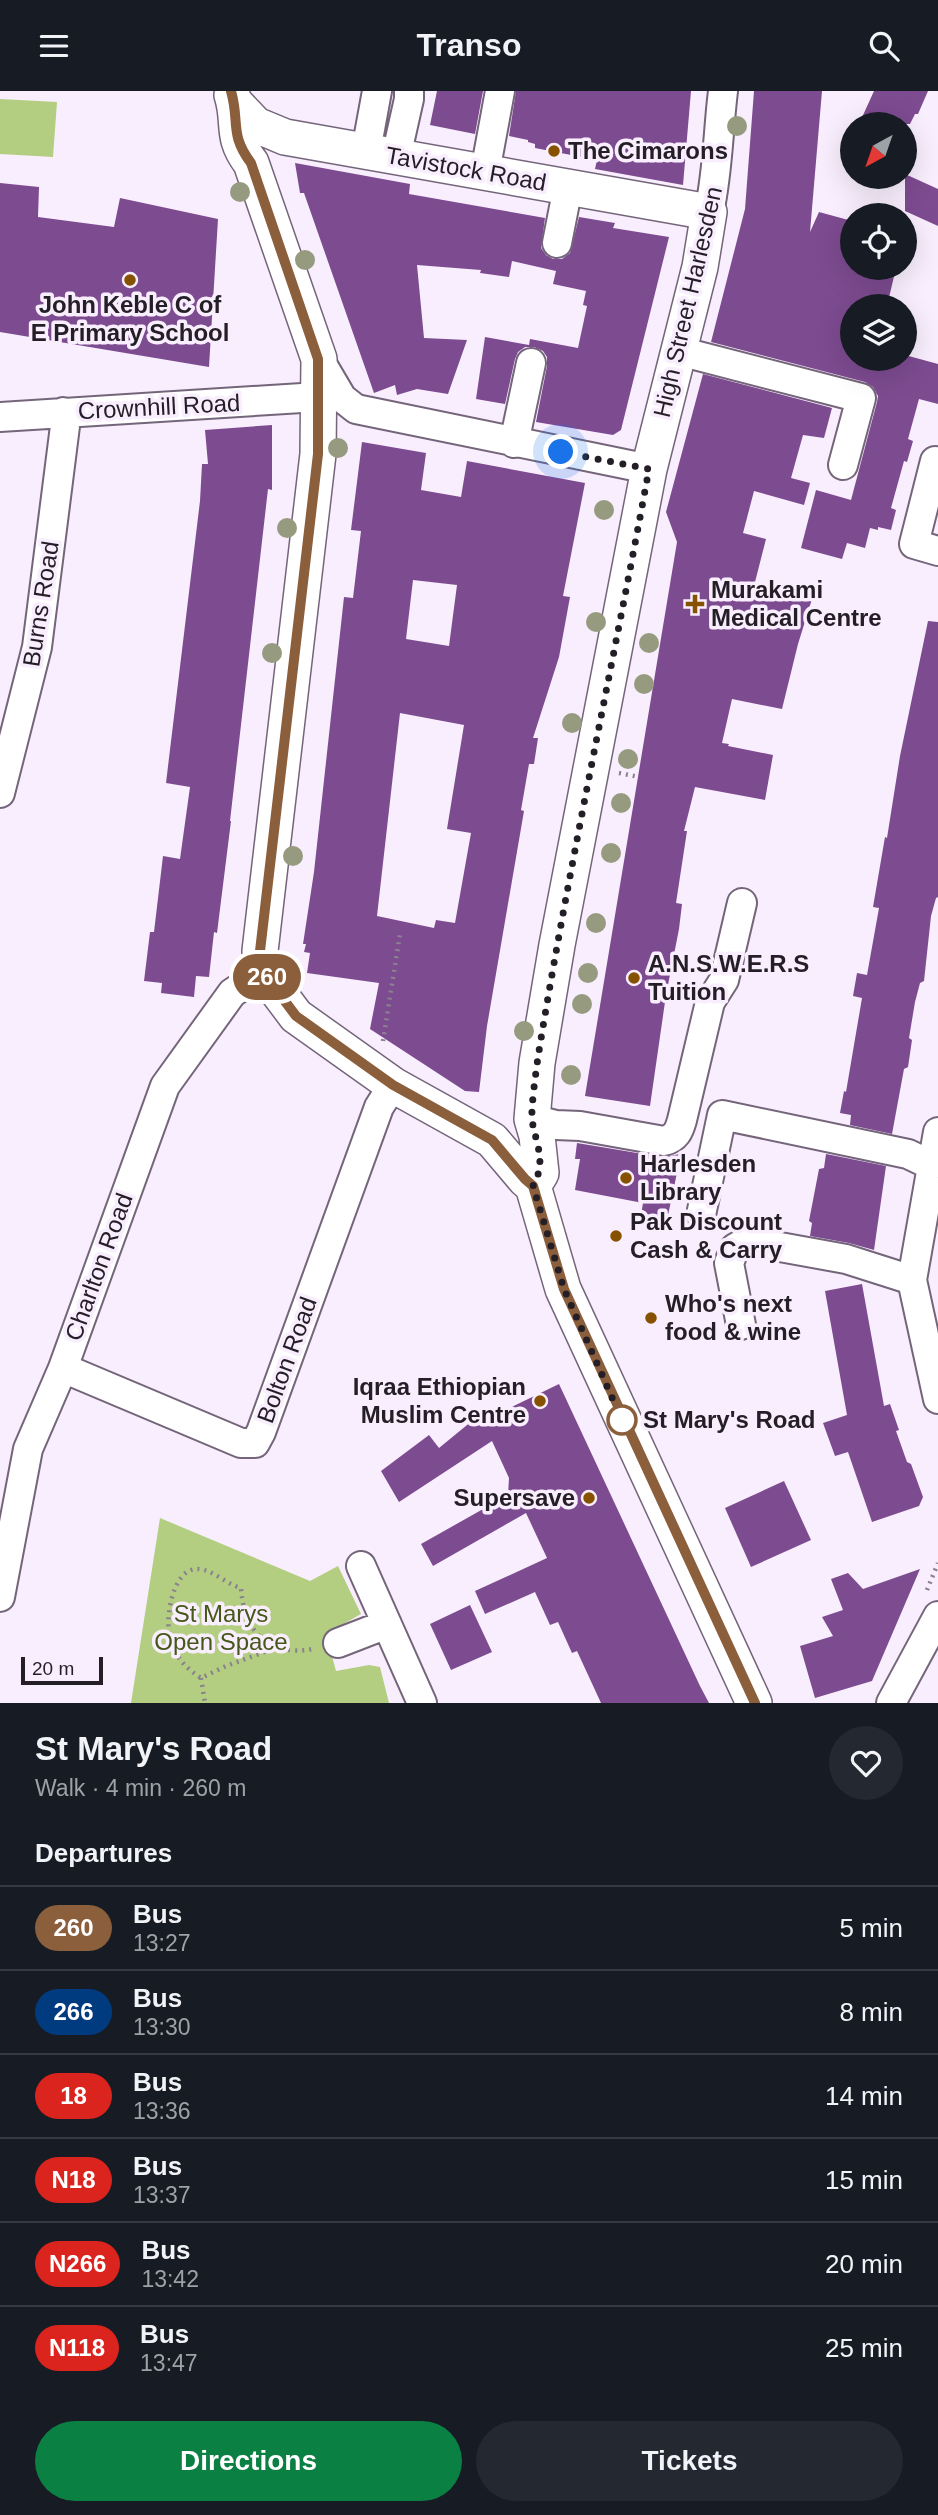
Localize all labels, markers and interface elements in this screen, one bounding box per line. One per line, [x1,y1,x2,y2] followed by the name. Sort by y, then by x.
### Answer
[35,27,73,65] icon: menu
[417,27,521,63] text: Transo
[865,27,903,65] icon: search
[840,112,917,189] north arrow
[840,112,917,371] map controls
[568,137,728,164] place label: The Cimarons
[384,141,549,196] street label: Tavistock Road
[546,143,562,159] marker: The Cimarons
[648,184,727,420] street label: High Street Harlesden
[840,203,917,280] button: locate
[122,272,138,288] marker: John Keble C of E Primary School
[31,291,229,346] place label: John Keble C of E Primary School
[840,294,917,371] button: layers
[77,389,241,424] street label: Crownhill Road
[543,434,578,469] your location
[17,539,64,669] street label: Burns Road
[711,576,882,631] place label: Murakami Medical Centre
[685,594,705,614] marker: Murakami Medical Centre
[648,950,809,1005] place label: A.N.S.W.E.R.S Tuition
[227,954,307,1000] line badge: 260
[247,963,287,990] text: 260
[626,970,642,986] marker: A.N.S.W.E.R.S Tuition
[640,1150,756,1205] place label: Harlesden Library
[618,1170,634,1186] marker: Harlesden Library
[59,1189,138,1344] street label: Charlton Road
[630,1208,783,1263] place label: Pak Discount Cash & Carry
[608,1228,624,1244] marker: Pak Discount Cash & Carry
[665,1290,801,1345] place label: Who's next food & wine
[251,1293,322,1427] street label: Bolton Road
[643,1310,659,1326] marker: Who's next food & wine
[353,1373,526,1428] place label: Iqraa Ethiopian Muslim Centre
[532,1393,548,1409] marker: Iqraa Ethiopian Muslim Centre
[607,1405,637,1435] marker: St Mary's Road
[643,1406,815,1433] place label: St Mary's Road
[454,1484,575,1511] place label: Supersave
[581,1490,597,1506] marker: Supersave
[154,1600,288,1655] park label: St Marys Open Space
[21,1654,103,1686] scale bar
[32,1658,74,1679] text: 20 m
[829,1726,903,1800] button: heart
[35,1730,272,1767] text: St Mary's Road
[35,1775,246,1801] text: Walk · 4 min · 260 m
[35,1838,172,1868] text: Departures
[133,1899,182,1929] text: Bus
[839,1913,903,1943] text: 5 min
[53,1914,94,1941] text: 260
[133,1930,191,1956] text: 13:27
[133,1983,182,2013] text: Bus
[839,1997,903,2027] text: 8 min
[53,1998,94,2025] text: 266
[133,2014,191,2040] text: 13:30
[133,2067,182,2097] text: Bus
[825,2081,903,2111] text: 14 min
[60,2082,87,2109] text: 18
[133,2098,191,2124] text: 13:36
[133,2151,182,2181] text: Bus
[825,2165,903,2195] text: 15 min
[51,2166,96,2193] text: N18
[133,2182,191,2208] text: 13:37
[141,2235,191,2265] text: Bus
[825,2249,903,2279] text: 20 min
[49,2250,106,2277] text: N266
[141,2266,199,2292] text: 13:42
[140,2319,189,2349] text: Bus
[825,2333,903,2363] text: 25 min
[49,2334,105,2361] text: N118
[140,2350,198,2376] text: 13:47
[35,2421,462,2501] button: Directions
[476,2421,903,2501] button: Tickets

